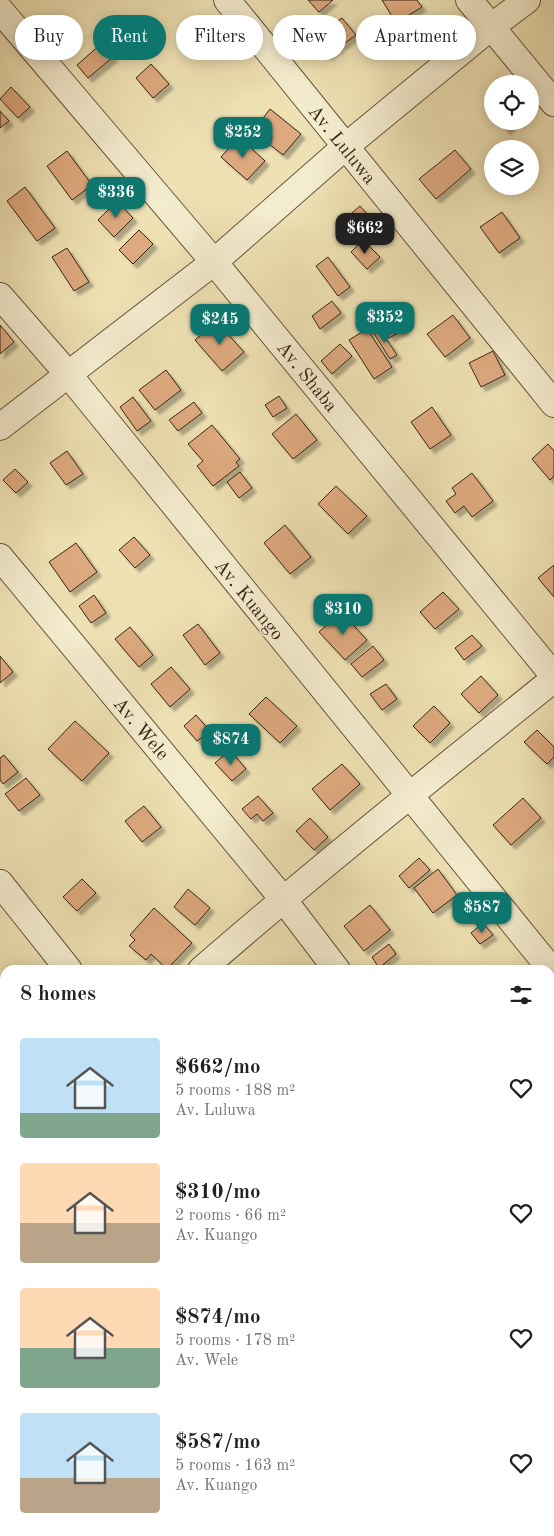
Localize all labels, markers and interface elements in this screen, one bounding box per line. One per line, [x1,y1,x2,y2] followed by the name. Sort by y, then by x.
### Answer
[15,15,83,60] chip: Buy
[93,15,166,60] chip: Rent
[176,15,263,60] chip: Filters
[273,15,346,60] chip: New
[356,15,476,60] chip: Apartment
[484,75,539,195] map controls
[484,75,539,130] button: locate
[304,102,379,189] street label: Av. Luluwa
[213,116,273,159] pin: $252
[224,125,262,141] text: $252
[484,140,539,195] button: layers
[86,176,146,219] pin: $336
[97,185,135,201] text: $336
[335,212,395,255] pin: $662
[346,221,384,237] text: $662
[355,302,415,344] pin: $352
[190,304,250,346] pin: $245
[366,310,404,326] text: $352
[201,312,239,328] text: $245
[272,339,340,417] street label: Av. Shaba
[210,557,286,645] street label: Av. Kuango
[313,594,373,636] pin: $310
[324,602,362,618] text: $310
[109,695,171,764] street label: Av. Wele
[201,724,261,766] pin: $874
[212,732,250,748] text: $874
[452,892,512,934] pin: $587
[463,900,501,916] text: $587
[507,981,535,1009] icon: filters
[20,984,96,1005] text: 8 homes
[175,1057,261,1078] text: $662/mo
[60,1058,120,1118] icon: home
[507,1074,535,1102] icon: heart
[175,1083,295,1099] text: 5 rooms · 188 m²
[175,1103,256,1119] text: Av. Luluwa
[175,1182,261,1203] text: $310/mo
[60,1183,120,1243] icon: home
[507,1199,535,1227] icon: heart
[175,1208,286,1224] text: 2 rooms · 66 m²
[175,1228,257,1244] text: Av. Kuango
[175,1307,261,1328] text: $874/mo
[60,1308,120,1368] icon: home
[507,1324,535,1352] icon: heart
[175,1333,295,1349] text: 5 rooms · 178 m²
[175,1353,238,1369] text: Av. Wele
[175,1432,261,1453] text: $587/mo
[60,1433,120,1493] icon: home
[507,1449,535,1477] icon: heart
[175,1458,295,1474] text: 5 rooms · 163 m²
[175,1478,257,1494] text: Av. Kuango

